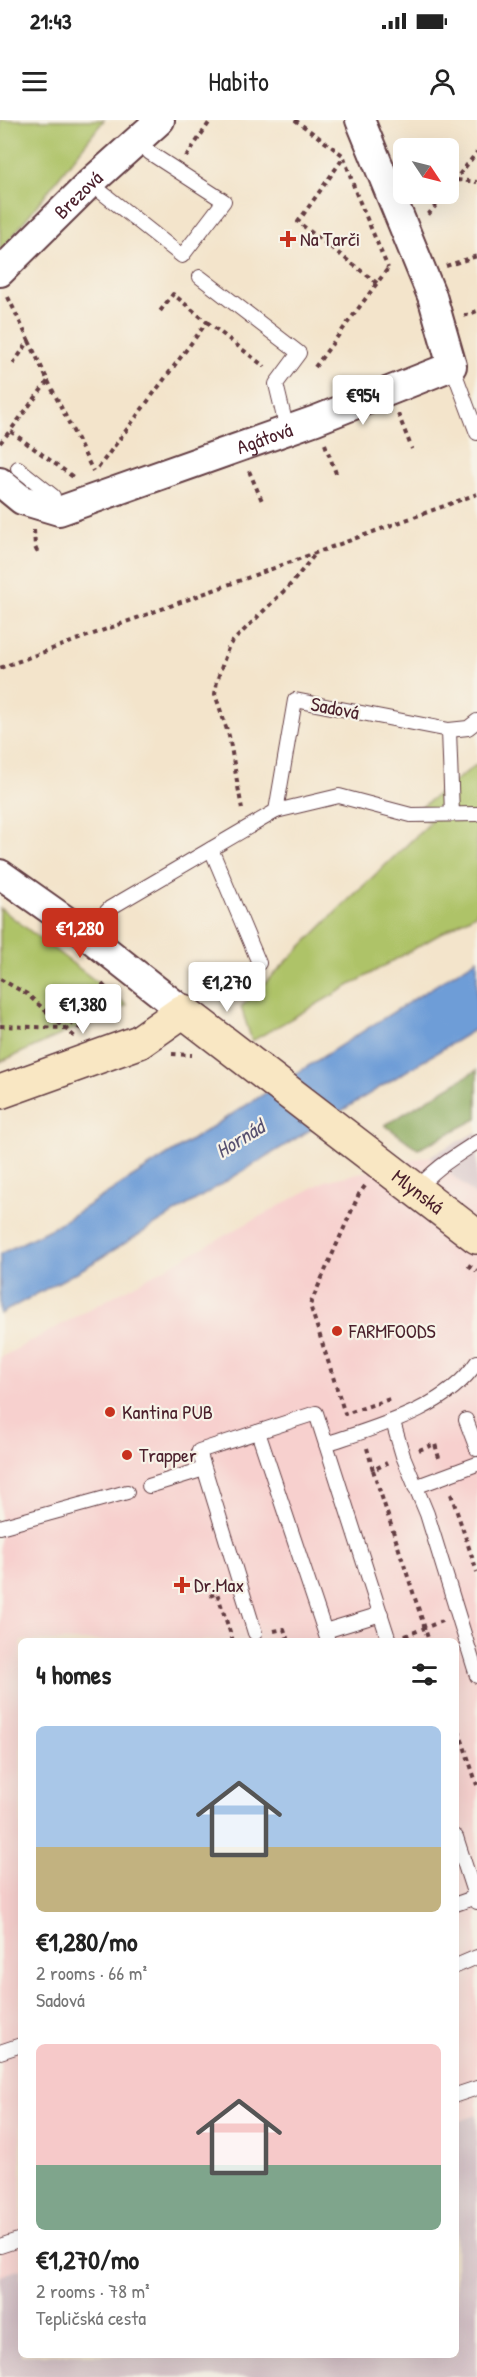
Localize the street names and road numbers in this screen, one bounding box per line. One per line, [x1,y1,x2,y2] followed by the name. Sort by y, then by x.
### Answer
[48,164,108,224] street label: Brezová
[233,415,296,460] street label: Agátová
[309,690,362,725] street label: Sadová
[387,1163,450,1220] street label: Mlynská

